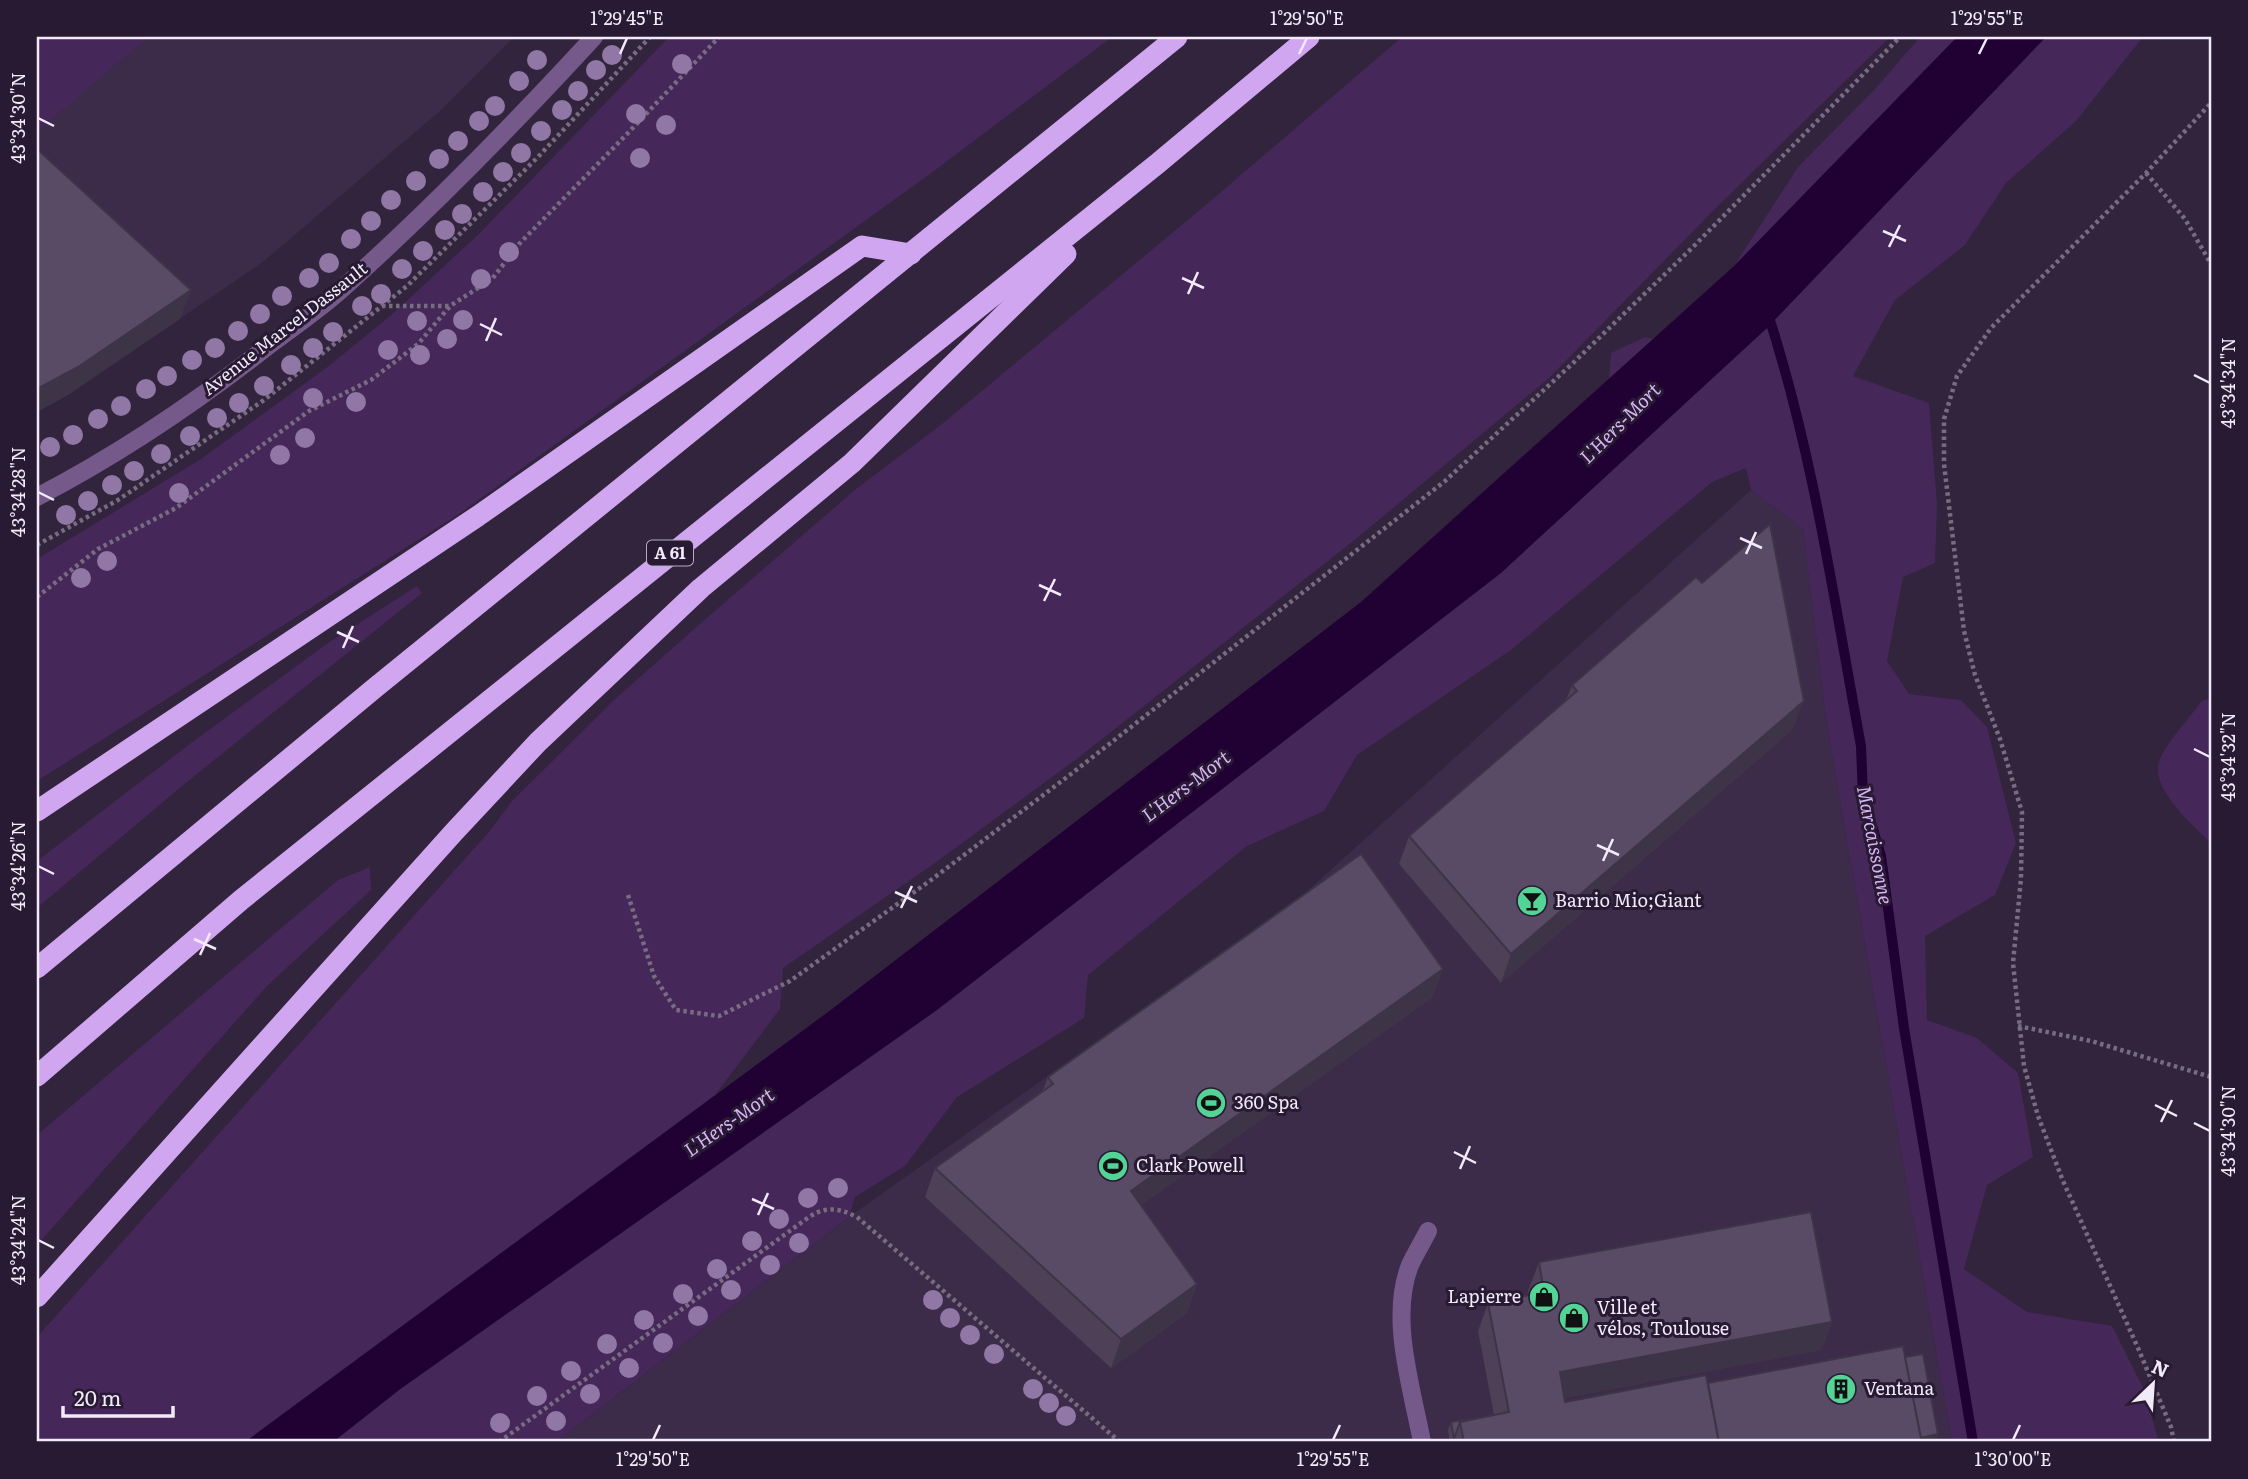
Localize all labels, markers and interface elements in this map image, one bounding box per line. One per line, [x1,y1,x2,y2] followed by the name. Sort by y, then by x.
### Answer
[590,4,664,31] text: 1°29'45"E
[1270,4,1344,31] text: 1°29'50"E
[1951,4,2023,31] text: 1°29'55"E
[4,72,31,164] text: 43°34'30"N
[196,254,373,401] street label: Avenue Marcel Dassault
[2214,338,2241,428] text: 43°34'34"N
[1572,375,1666,469] water label: L'Hers-Mort
[4,447,31,537] text: 43°34'28"N
[647,540,693,566] road number: A 61
[2214,712,2241,802] text: 43°34'32"N
[1135,742,1236,828] water label: L'Hers-Mort
[1851,783,1901,906] water label: Marcaissonne
[4,821,31,911] text: 43°34'26"N
[1515,884,1549,918] bar icon: Barrio Mio;Giant
[1555,886,1702,913] place label: Barrio Mio;Giant
[678,1080,780,1163] water label: L'Hers-Mort
[2214,1085,2241,1177] text: 43°34'30"N
[1194,1086,1228,1120] sports icon: 360 Spa
[1234,1088,1299,1115] place label: 360 Spa
[1096,1149,1130,1183] sports icon: Clark Powell
[1136,1151,1244,1178] place label: Clark Powell
[4,1195,31,1285] text: 43°34'24"N
[1527,1280,1561,1314] shop icon: Lapierre
[1448,1282,1521,1309] place label: Lapierre
[1597,1293,1729,1341] place label: Ville et vélos, Toulouse
[1557,1301,1591,1335] shop icon: Ville et vélos, Toulouse
[2118,1350,2188,1420] north arrow
[2147,1352,2174,1384] text: N
[1824,1372,1858,1406] building icon: Ventana
[63,1374,173,1418] scale bar
[1864,1374,1935,1401] place label: Ventana
[74,1381,121,1412] text: 20 m
[616,1445,690,1472] text: 1°29'50"E
[1297,1445,1369,1472] text: 1°29'55"E
[1975,1445,2051,1472] text: 1°30'00"E

